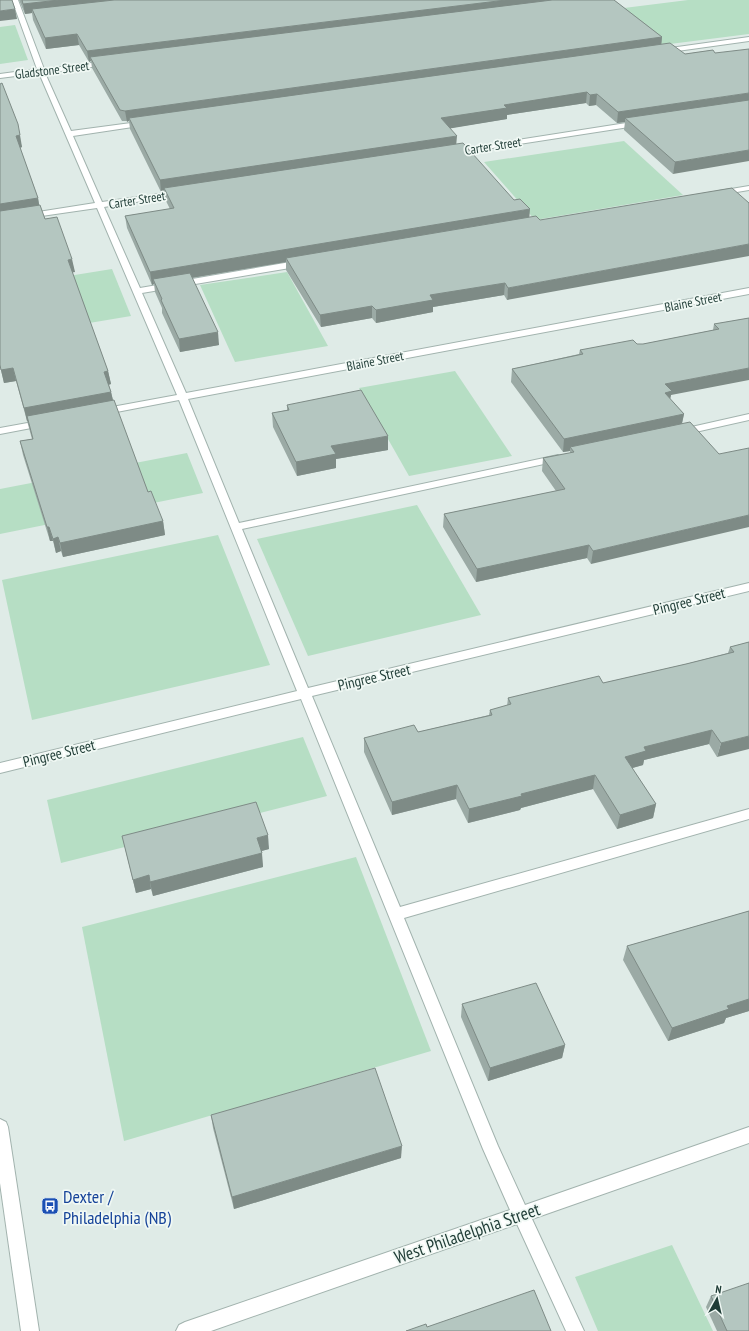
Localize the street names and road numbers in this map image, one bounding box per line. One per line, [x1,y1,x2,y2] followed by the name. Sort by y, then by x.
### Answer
[14,57,90,83] street label: Gladstone Street
[464,133,523,159] street label: Carter Street
[108,187,167,213] street label: Carter Street
[663,288,723,316] street label: Blaine Street
[345,347,405,375] street label: Blaine Street
[651,583,727,619] street label: Pingree Street
[336,659,412,695] street label: Pingree Street
[21,735,97,771] street label: Pingree Street
[391,1197,543,1269] street label: West Philadelphia Street

